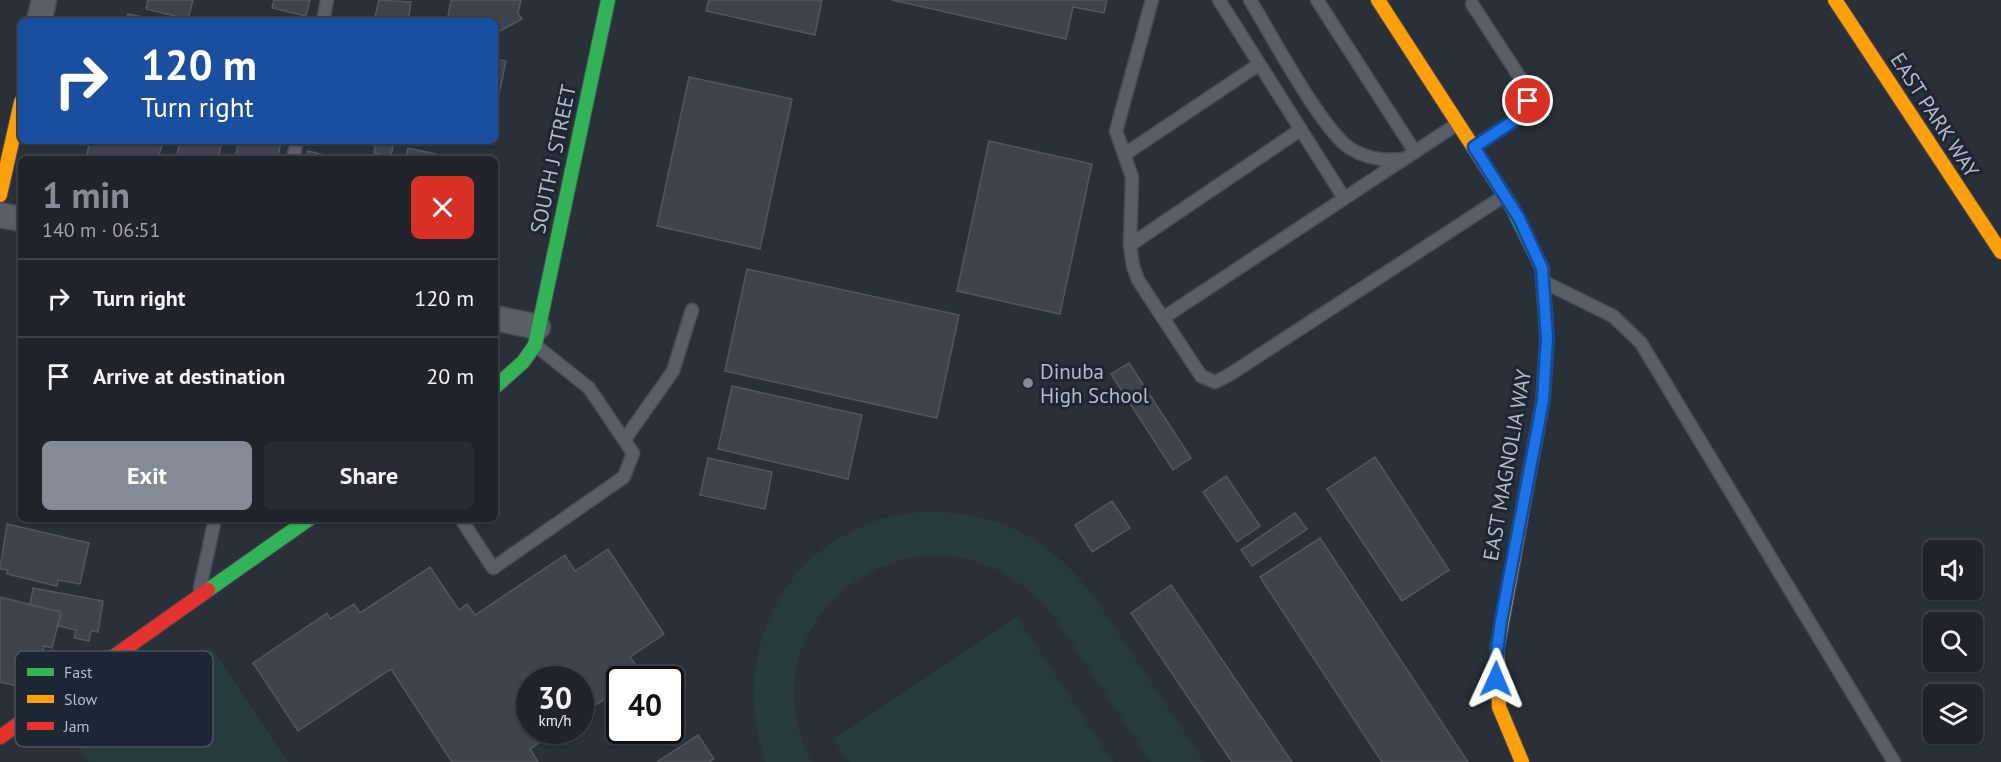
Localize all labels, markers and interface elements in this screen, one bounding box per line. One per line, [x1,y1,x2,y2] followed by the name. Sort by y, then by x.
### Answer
[141,37,257,92] text: 120 m
[42,42,120,120] icon: right
[1885,48,1985,183] street label: EAST PARK WAY
[1502,75,1553,126] pin
[524,82,582,236] street label: SOUTH J STREET
[1511,84,1544,117] icon: arrive
[141,90,254,124] text: Turn right
[42,171,130,218] text: 1 min
[411,176,474,239] button: close
[42,217,160,243] text: 140 m · 06:51
[42,282,75,315] icon: right
[93,284,185,312] text: Turn right
[414,284,474,312] text: 120 m
[1040,358,1149,409] place label: Dinuba High School
[42,360,75,393] icon: arrive
[93,362,285,390] text: Arrive at destination
[426,362,474,390] text: 20 m
[1477,367,1537,563] street label: EAST MAGNOLIA WAY
[1021,376,1035,390] marker: Dinuba High School
[42,441,252,510] button: Exit
[264,441,474,510] button: Share
[1923,540,1983,744] map controls
[1923,540,1983,600] button: sound
[1923,612,1983,672] button: search
[1464,647,1528,711] position arrow
[15,651,213,747] legend
[64,662,93,682] text: Fast
[606,666,684,744] speed limit sign: 40
[538,678,572,717] text: 30
[1923,684,1983,744] button: layers
[64,689,98,709] text: Slow
[539,711,571,730] text: km/h
[63,716,90,736] text: Jam

